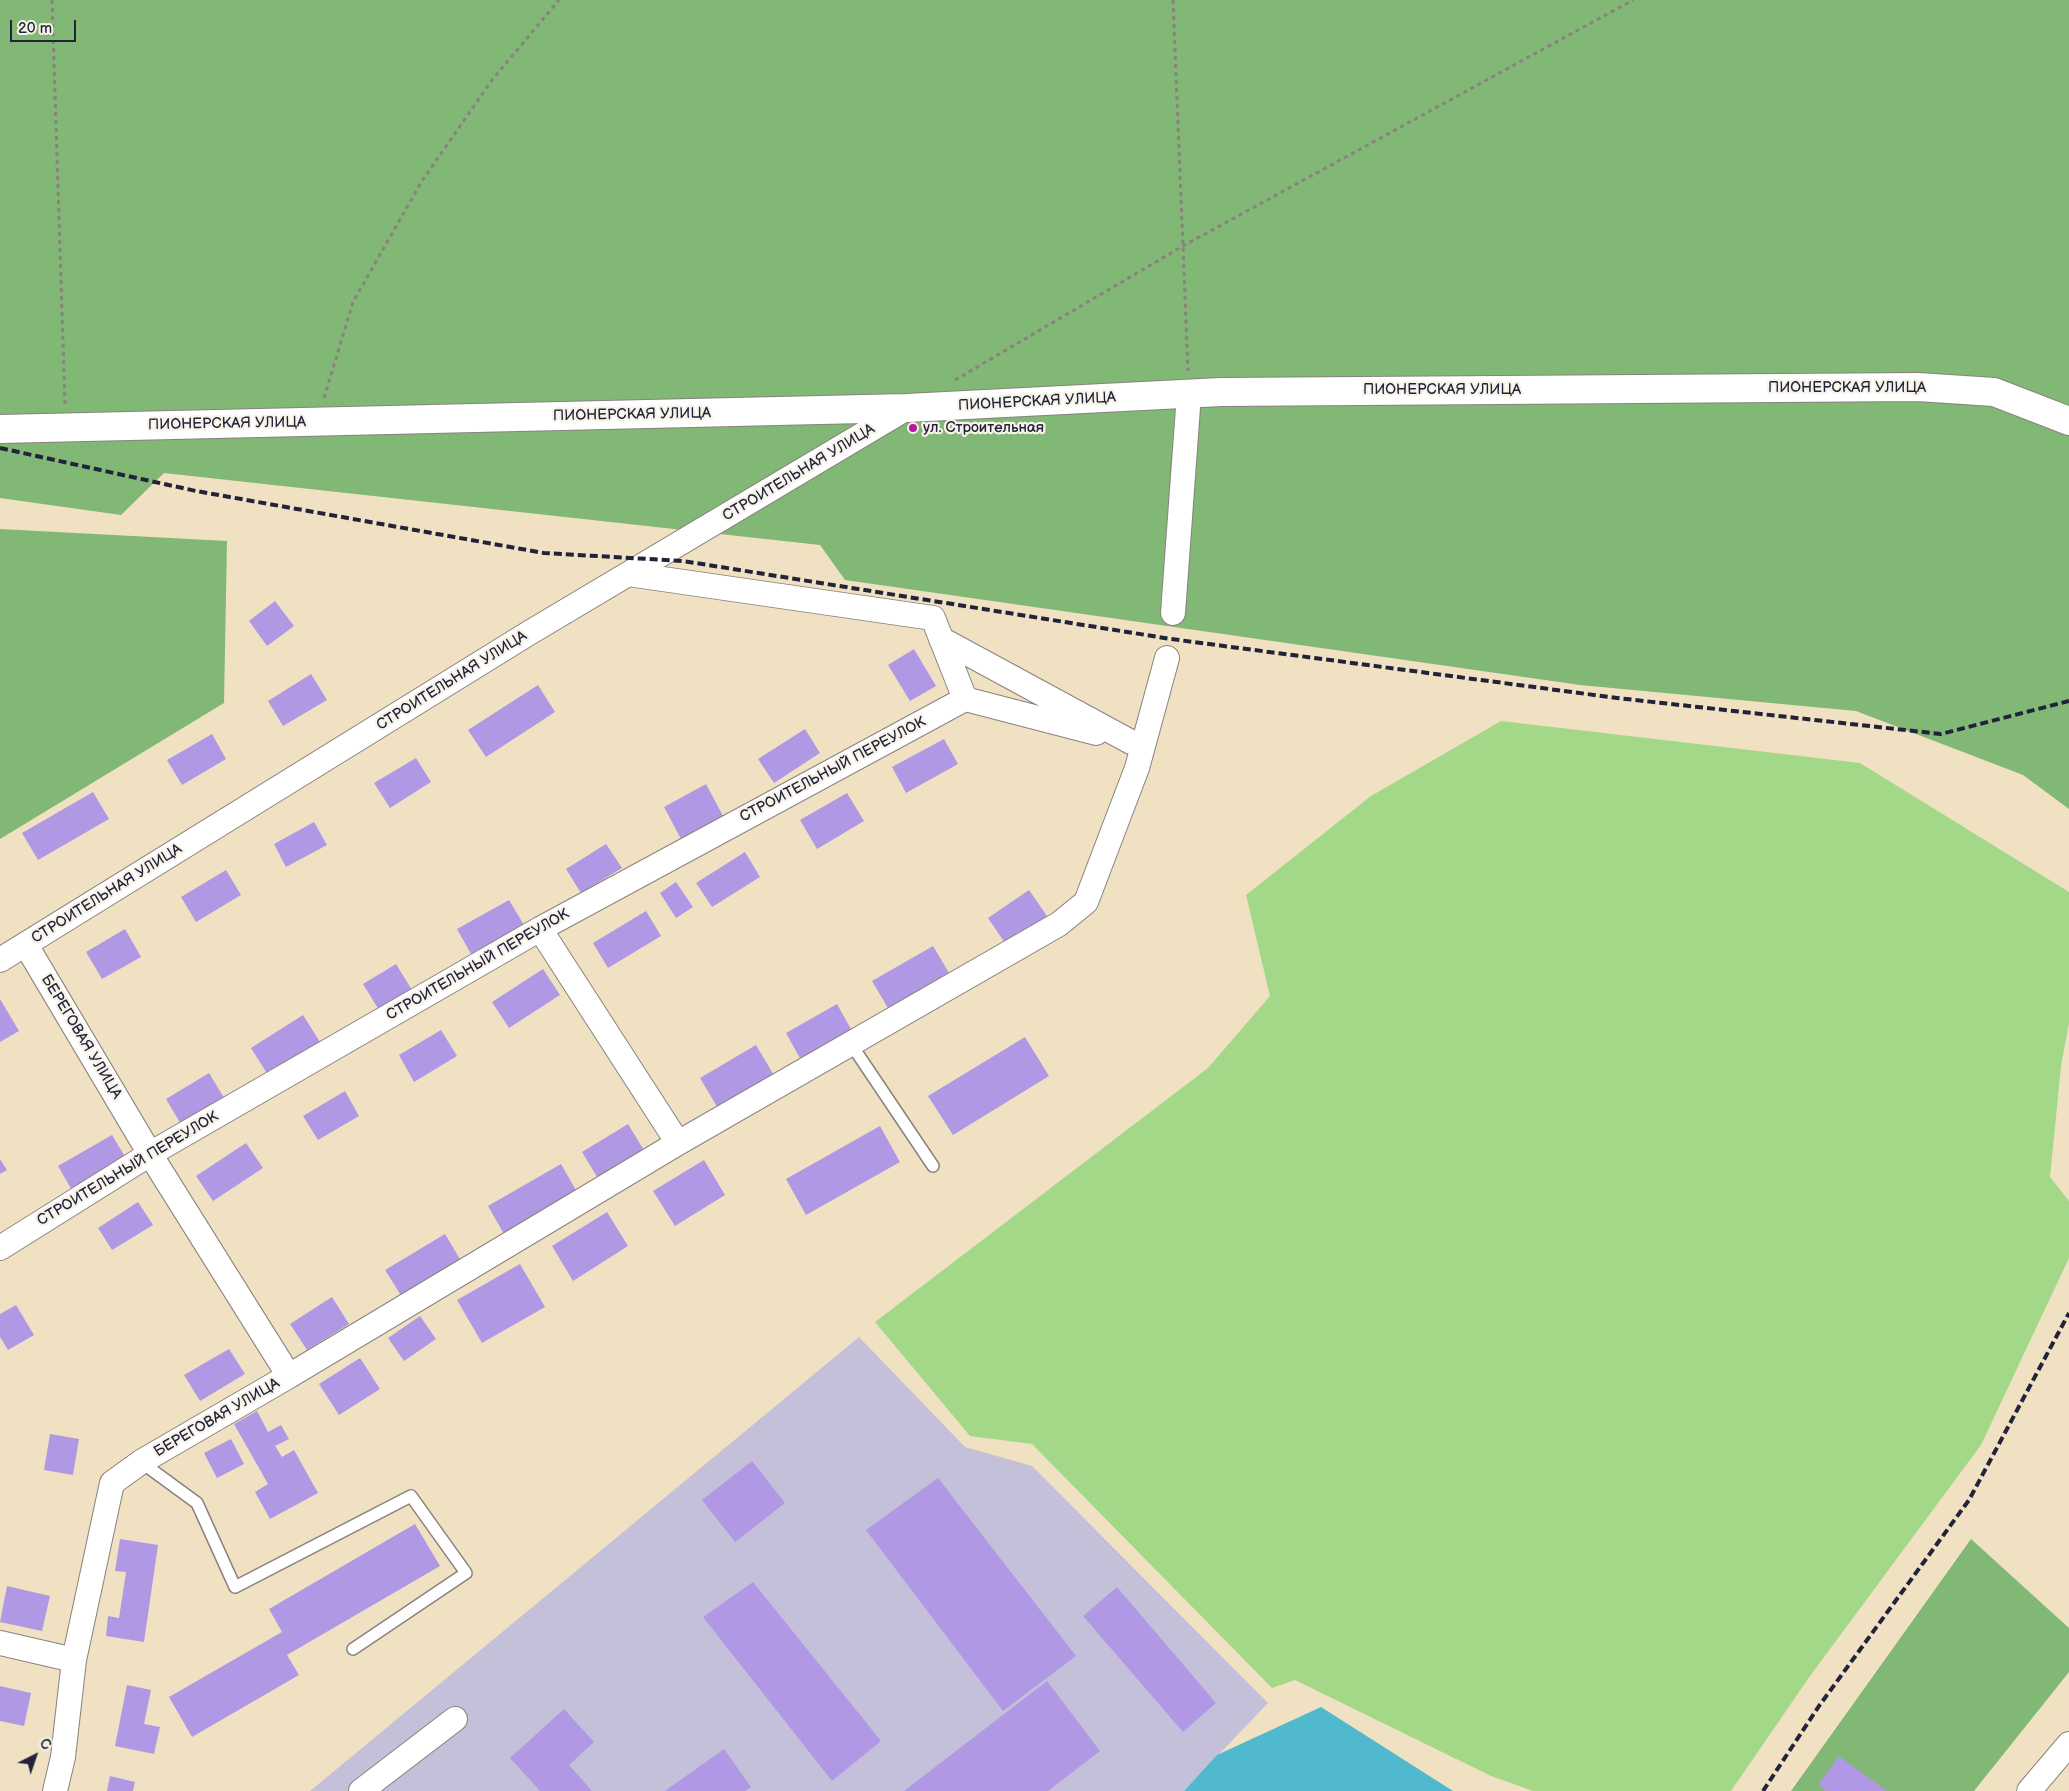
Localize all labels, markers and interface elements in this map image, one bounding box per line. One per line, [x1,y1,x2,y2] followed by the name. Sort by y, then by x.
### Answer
[12,10,79,42] scale bar
[18,19,52,38] text: 20 m
[1768,379,1926,397] street label: ПИОНЕРСКАЯ УЛИЦА
[1363,381,1521,399] street label: ПИОНЕРСКАЯ УЛИЦА
[958,389,1116,415] street label: ПИОНЕРСКАЯ УЛИЦА
[553,405,711,425] street label: ПИОНЕРСКАЯ УЛИЦА
[148,414,306,434] street label: ПИОНЕРСКАЯ УЛИЦА
[923,419,1044,437] place label: ул. Строительная
[720,420,878,526] street label: СТРОИТЕЛЬНАЯ УЛИЦА
[907,422,919,434] marker: ул. Строительная
[373,627,531,735] street label: СТРОИТЕЛЬНАЯ УЛИЦА
[737,713,929,827] street label: СТРОИТЕЛЬНЫЙ ПЕРЕУЛОК
[28,840,186,948] street label: СТРОИТЕЛЬНАЯ УЛИЦА
[383,905,573,1025] street label: СТРОИТЕЛЬНЫЙ ПЕРЕУЛОК
[37,972,125,1102] street label: БЕРЕГОВАЯ УЛИЦА
[34,1108,222,1230] street label: СТРОИТЕЛЬНЫЙ ПЕРЕУЛОК
[151,1375,283,1461] street label: БЕРЕГОВАЯ УЛИЦА
[10,1731,60,1781] north arrow
[36,1735,54,1754] text: С

